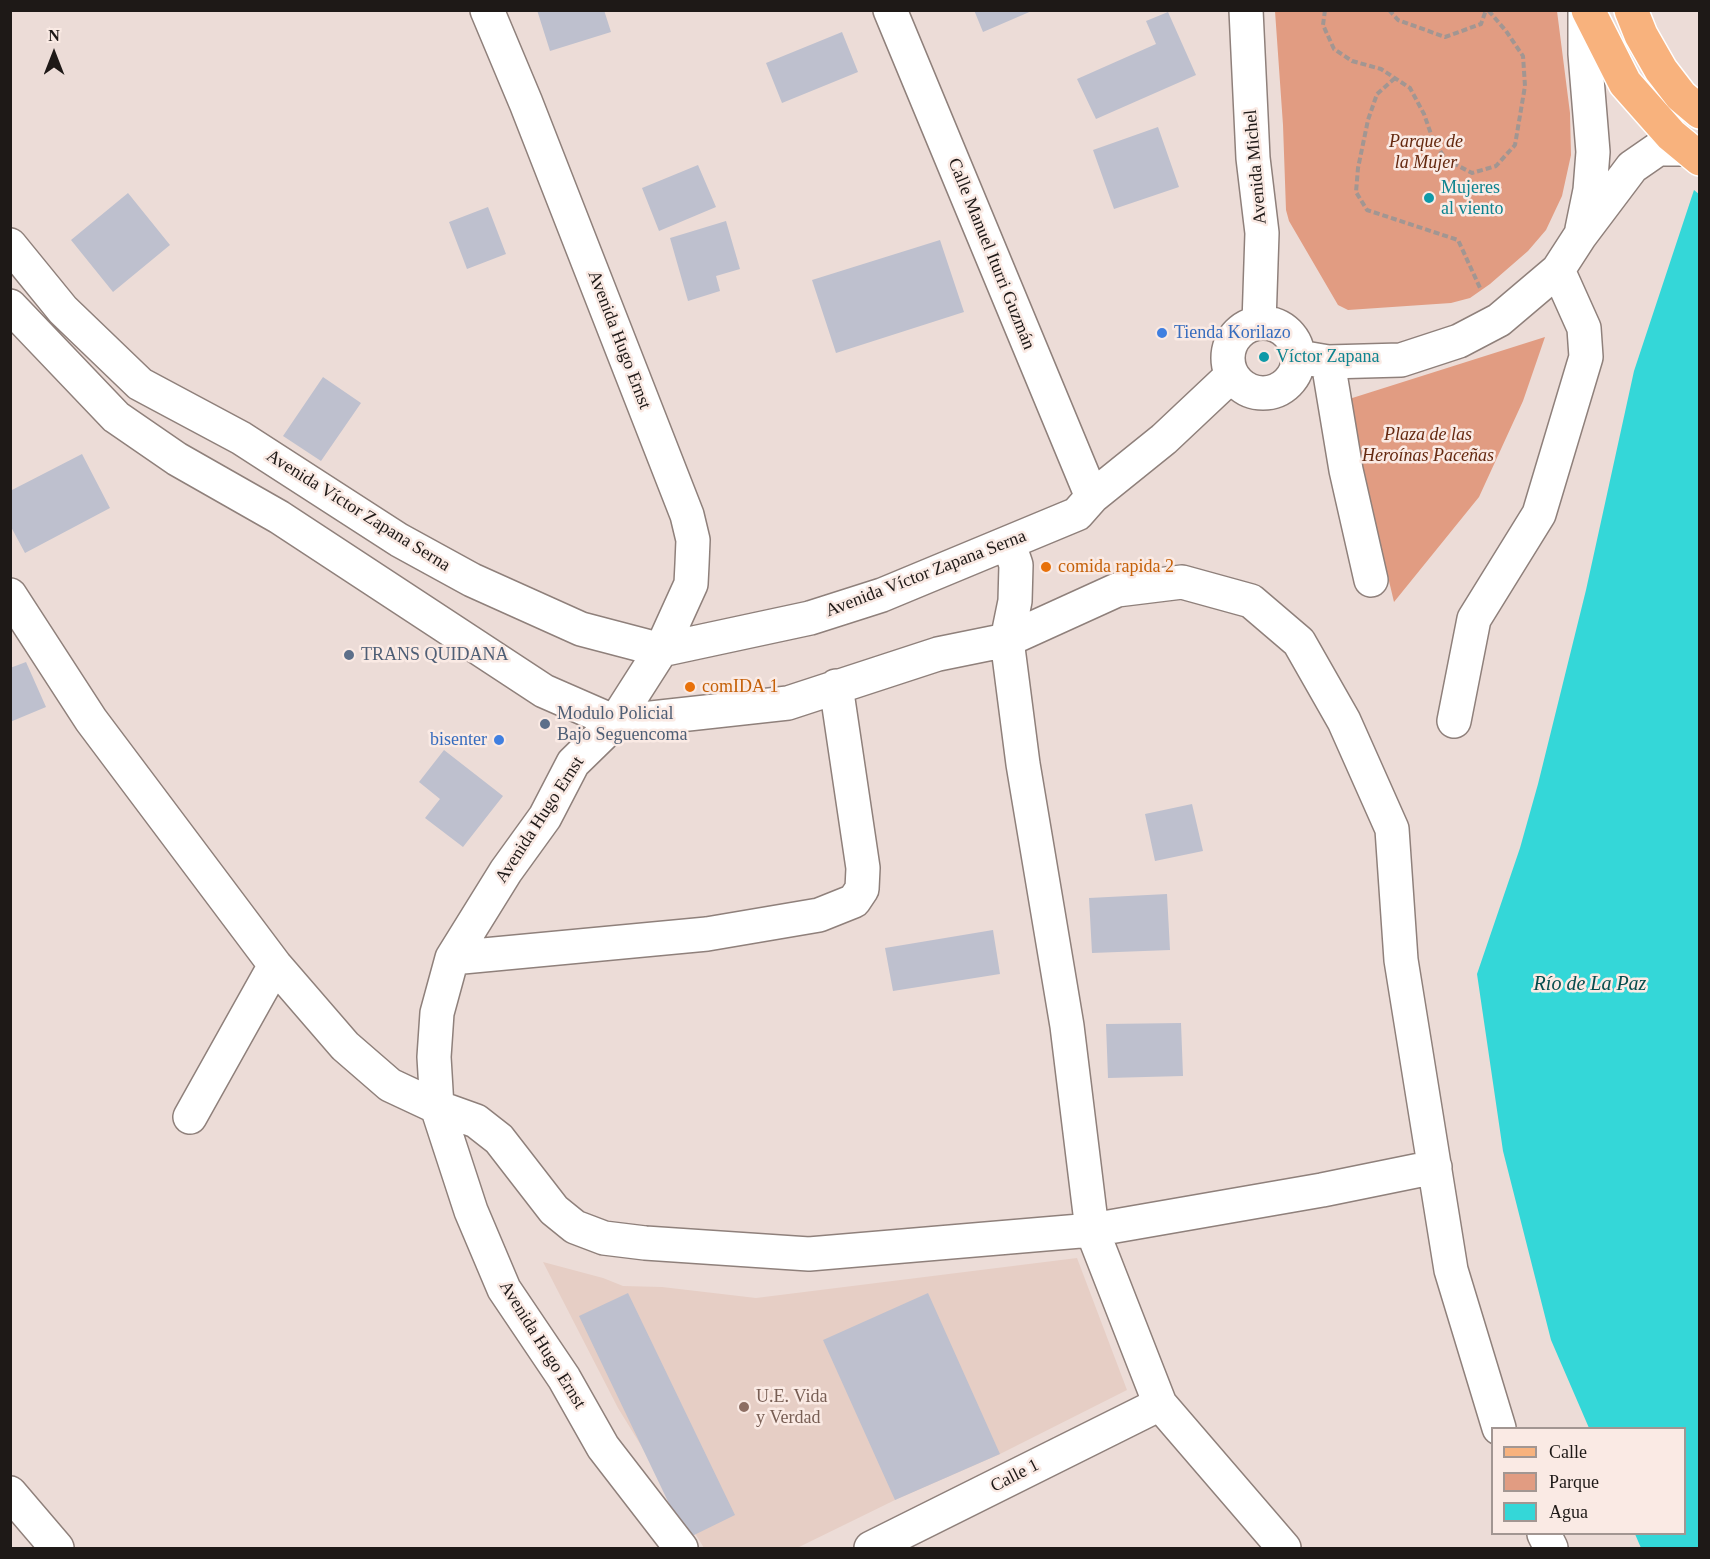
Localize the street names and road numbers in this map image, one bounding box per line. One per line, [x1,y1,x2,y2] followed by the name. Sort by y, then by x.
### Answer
[1240,109,1272,225] street label: Avenida Michel
[943,155,1039,353] street label: Calle Manuel Iturri Guzmán
[583,268,655,412] street label: Avenida Hugo Ernst
[262,445,454,577] street label: Avenida Víctor Zapana Serna
[823,526,1029,622] street label: Avenida Víctor Zapana Serna
[491,753,589,887] street label: Avenida Hugo Ernst
[494,1277,590,1413] street label: Avenida Hugo Ernst
[987,1455,1043,1497] street label: Calle 1

